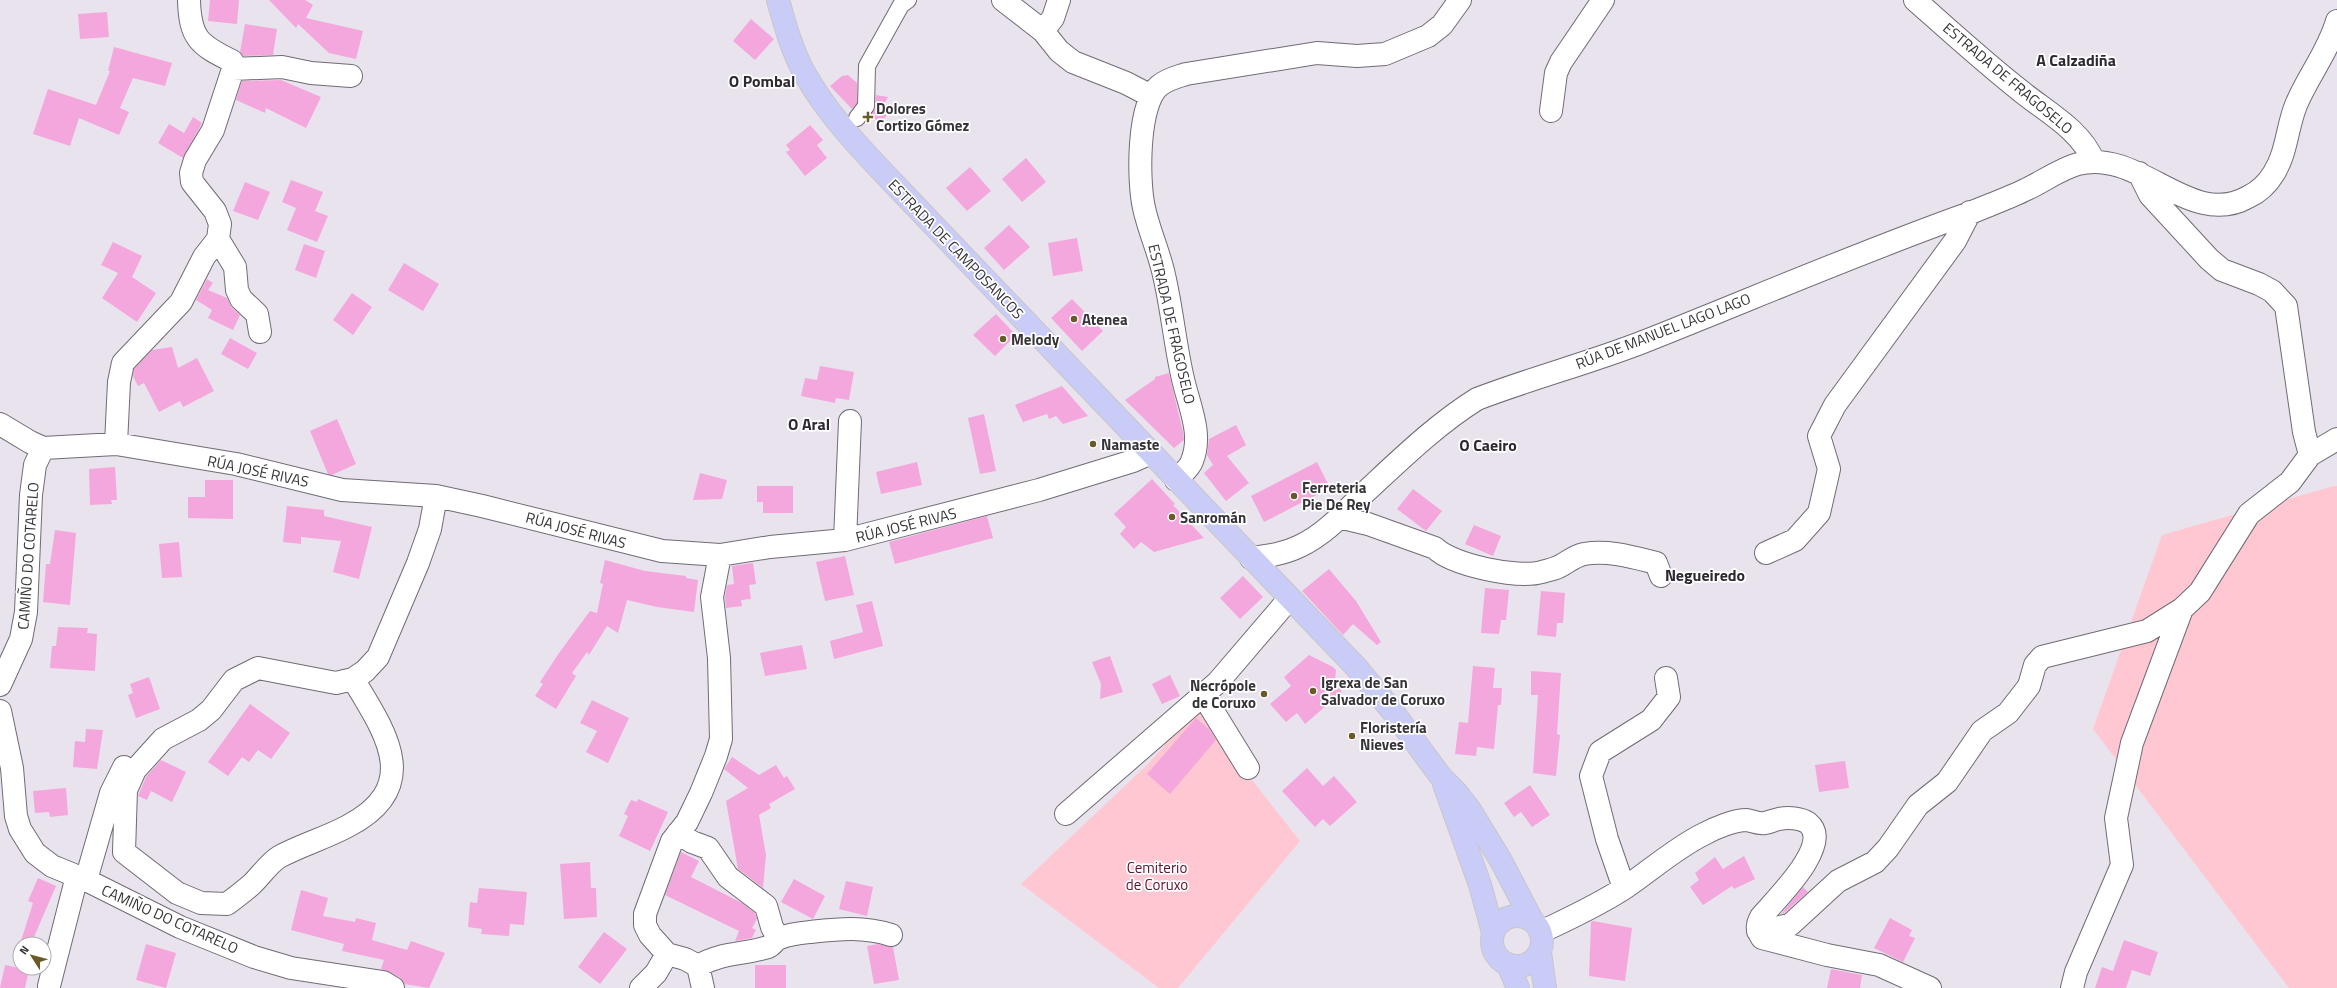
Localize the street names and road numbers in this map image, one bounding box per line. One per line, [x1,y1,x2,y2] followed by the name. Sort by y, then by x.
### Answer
[1938,17,2078,139] street label: ESTRADA DE FRAGOSELO
[883,174,1029,324] street label: ESTRADA DE CAMPOSANCOS
[1142,242,1202,406] street label: ESTRADA DE FRAGOSELO
[1572,287,1754,375] street label: RÚA DE MANUEL LAGO LAGO
[205,449,311,493] street label: RÚA JOSÉ RIVAS
[11,481,45,630] street label: CAMIÑO DO COTARELO
[853,501,959,549] street label: RÚA JOSÉ RIVAS
[523,506,629,554] street label: RÚA JOSÉ RIVAS
[98,878,242,960] street label: CAMIÑO DO COTARELO

